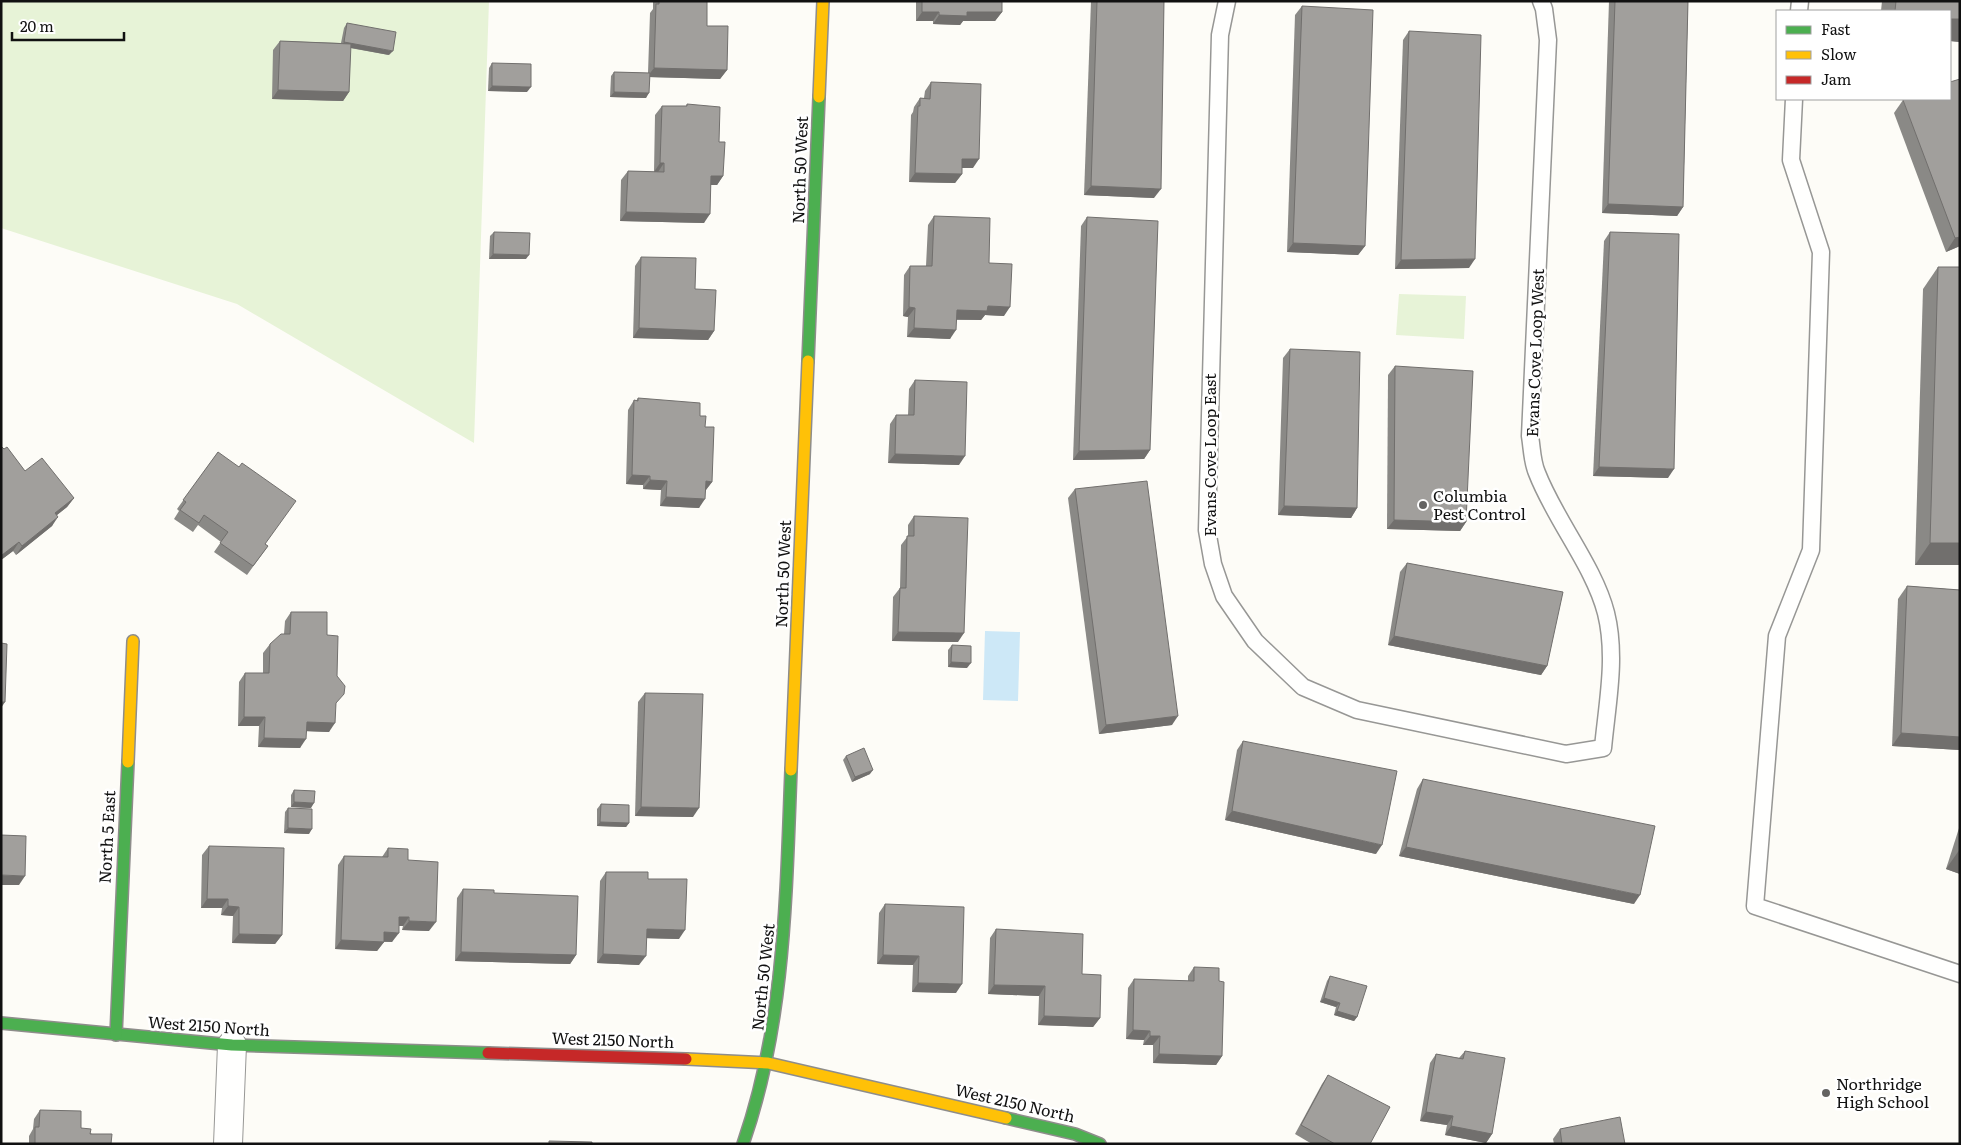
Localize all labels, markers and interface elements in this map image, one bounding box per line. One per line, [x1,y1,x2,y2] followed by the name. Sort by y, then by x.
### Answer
[12,10,125,42] scale bar
[1776,10,1951,100] legend
[20,14,54,37] text: 20 m
[1821,17,1850,40] text: Fast
[1821,42,1856,65] text: Slow
[1821,67,1852,90] text: Jam
[785,115,813,224] street label: North 50 West
[1519,268,1549,438] street label: Evans Cove Loop West
[1197,373,1221,537] street label: Evans Cove Loop East
[1433,483,1526,525] place label: Columbia Pest Control
[1417,499,1429,511] marker: Columbia Pest Control
[768,519,796,628] street label: North 50 West
[92,789,120,884] street label: North 5 East
[744,922,780,1032] street label: North 50 West
[147,1009,271,1041] street label: West 2150 North
[551,1025,675,1053] street label: West 2150 North
[1836,1071,1929,1113] place label: Northridge High School
[953,1077,1078,1128] street label: West 2150 North
[1820,1087,1832,1099] marker: Northridge High School

